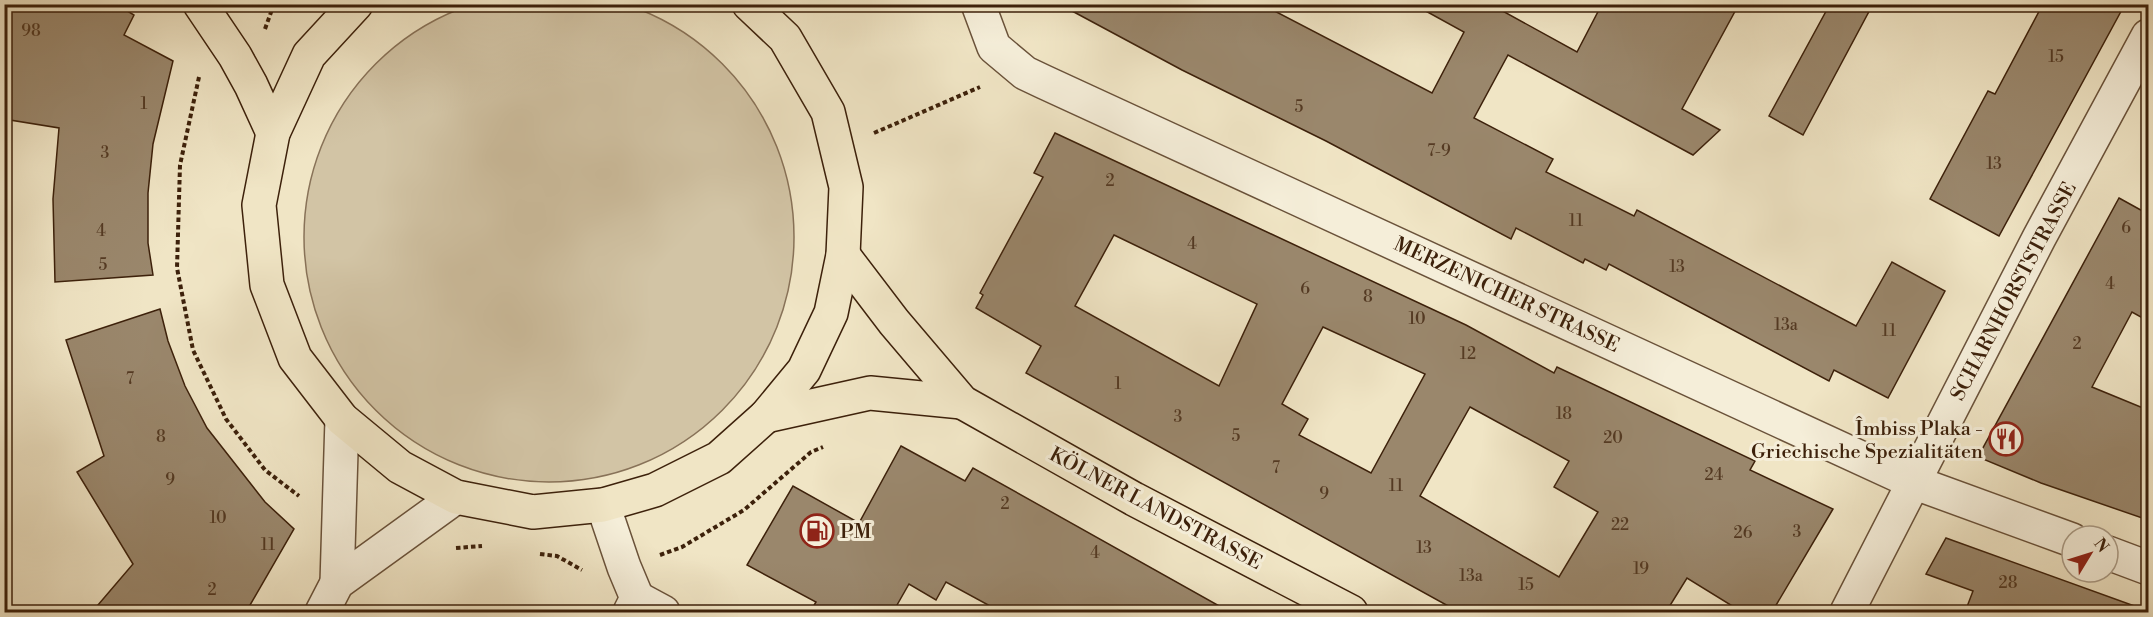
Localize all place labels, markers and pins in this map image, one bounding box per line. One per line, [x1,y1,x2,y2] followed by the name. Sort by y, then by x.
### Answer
[1751,416,1983,465] place label: Îmbiss Plaka - Griechische Spezialitäten
[1988,421,2024,457] restaurant icon: Îmbiss Plaka - Griechische Spezialitäten
[799,513,835,549] fuel station icon: PM
[840,520,872,545] place label: PM

